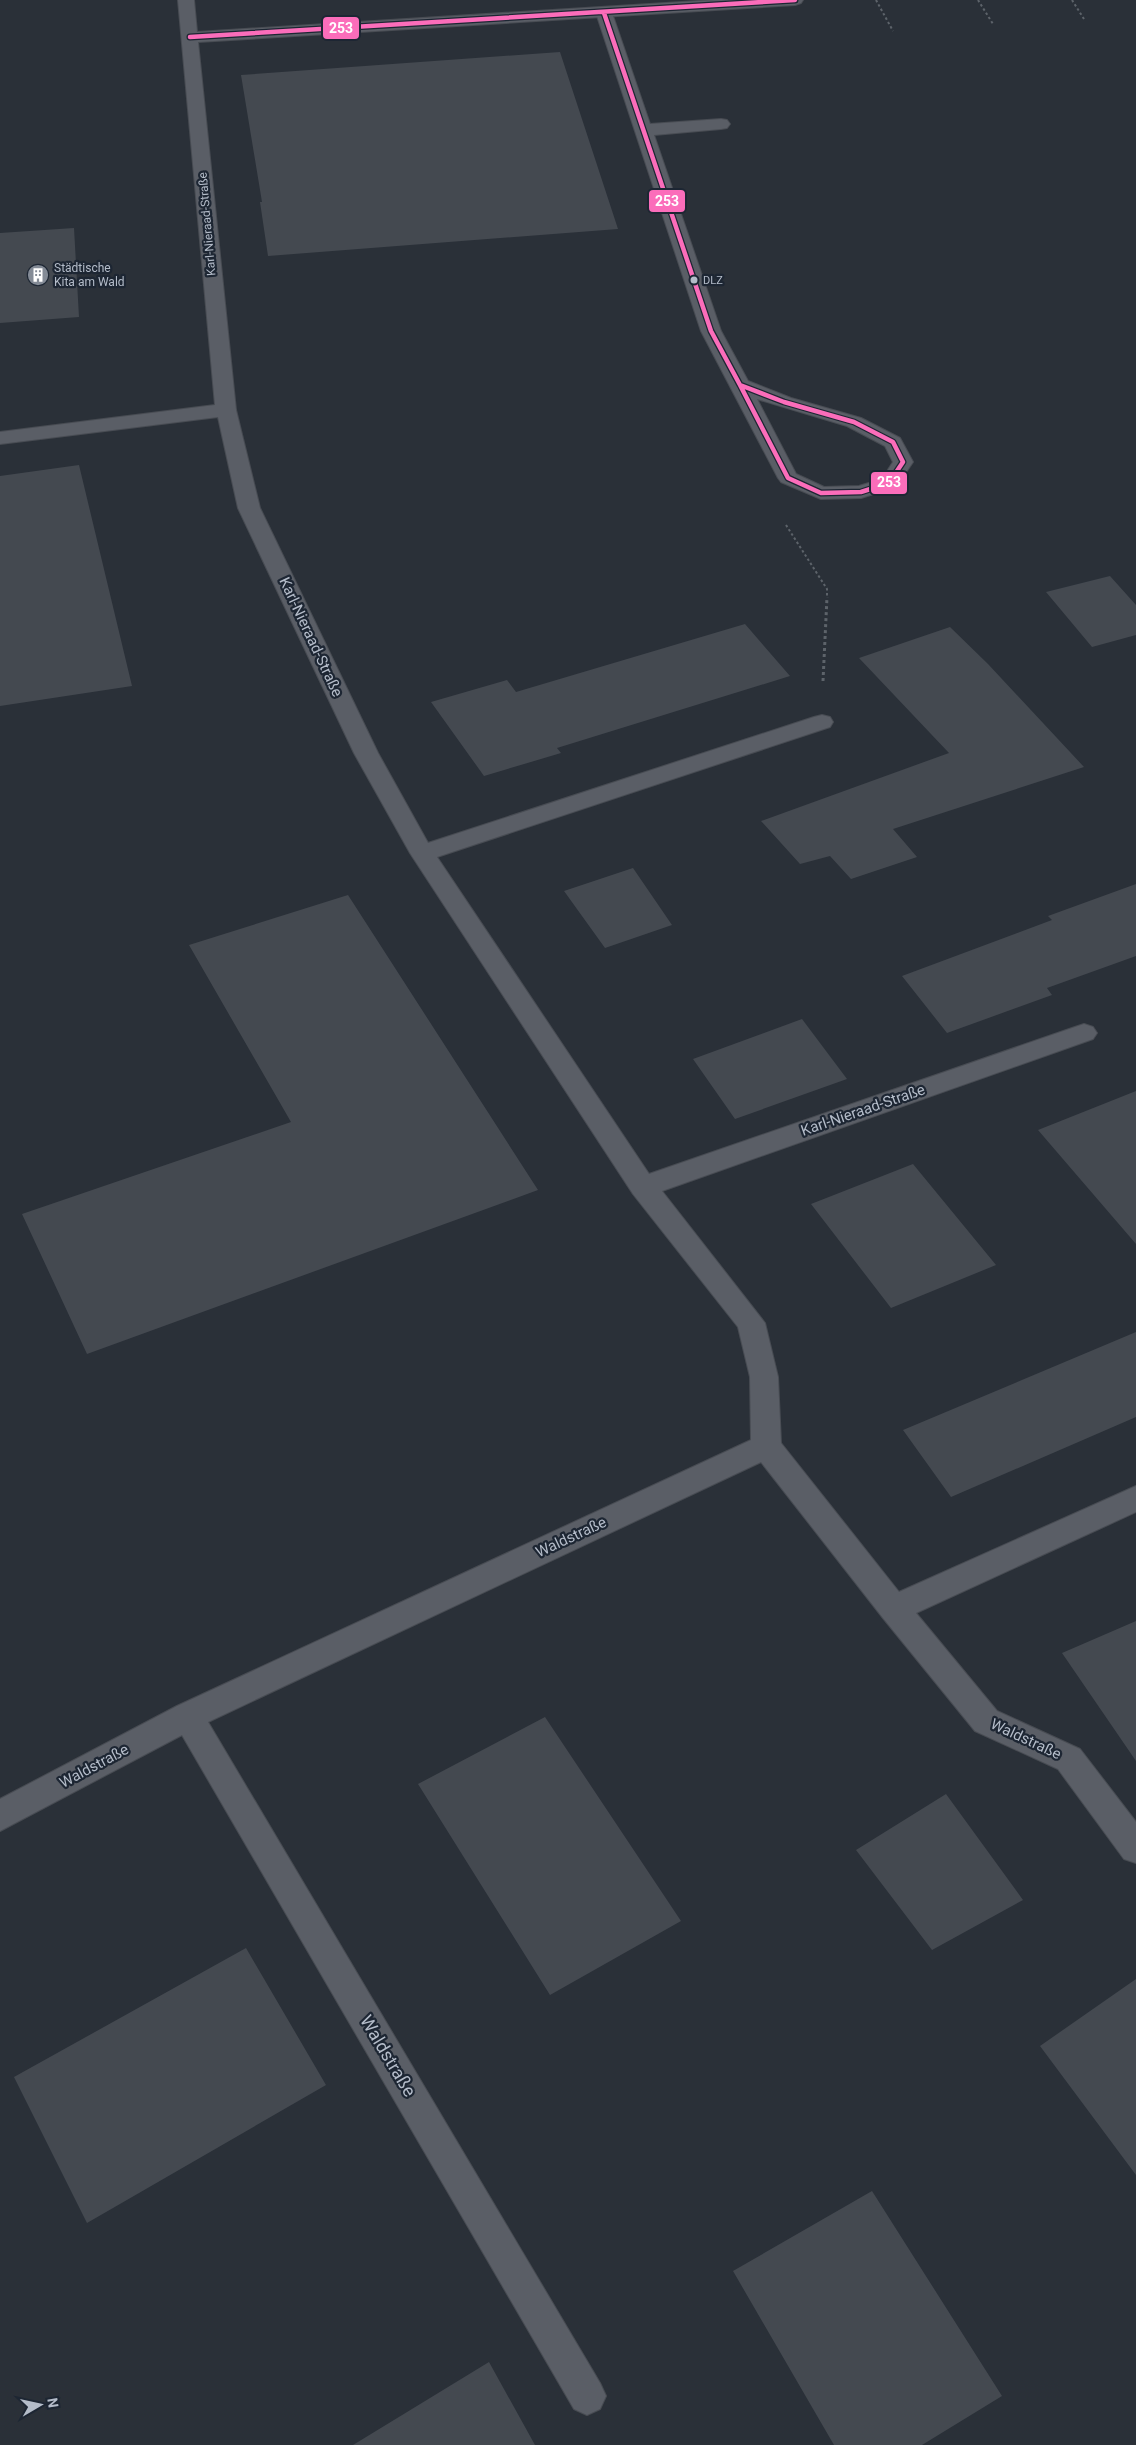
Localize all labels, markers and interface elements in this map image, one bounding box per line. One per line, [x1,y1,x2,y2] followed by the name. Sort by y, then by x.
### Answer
[322,16,360,40] line badge: 253
[329,20,353,36] text: 253
[195,172,219,276] street label: Karl-Nieraad-Straße
[648,189,686,213] line badge: 253
[655,193,679,209] text: 253
[54,261,125,289] place label: Städtische Kita am Wald
[26,263,50,287] building icon: Städtische Kita am Wald
[703,274,723,287] place label: DLZ
[689,275,699,285] marker: DLZ
[870,471,908,495] line badge: 253
[877,474,901,490] text: 253
[275,574,347,700] street label: Karl-Nieraad-Straße
[799,1080,927,1140] street label: Karl-Nieraad-Straße
[533,1513,609,1561] street label: Waldstraße
[988,1715,1064,1763] street label: Waldstraße
[56,1740,132,1792] street label: Waldstraße
[356,2011,421,2100] street label: Waldstraße
[15,2380,65,2430] north arrow
[44,2397,62,2409] text: N

